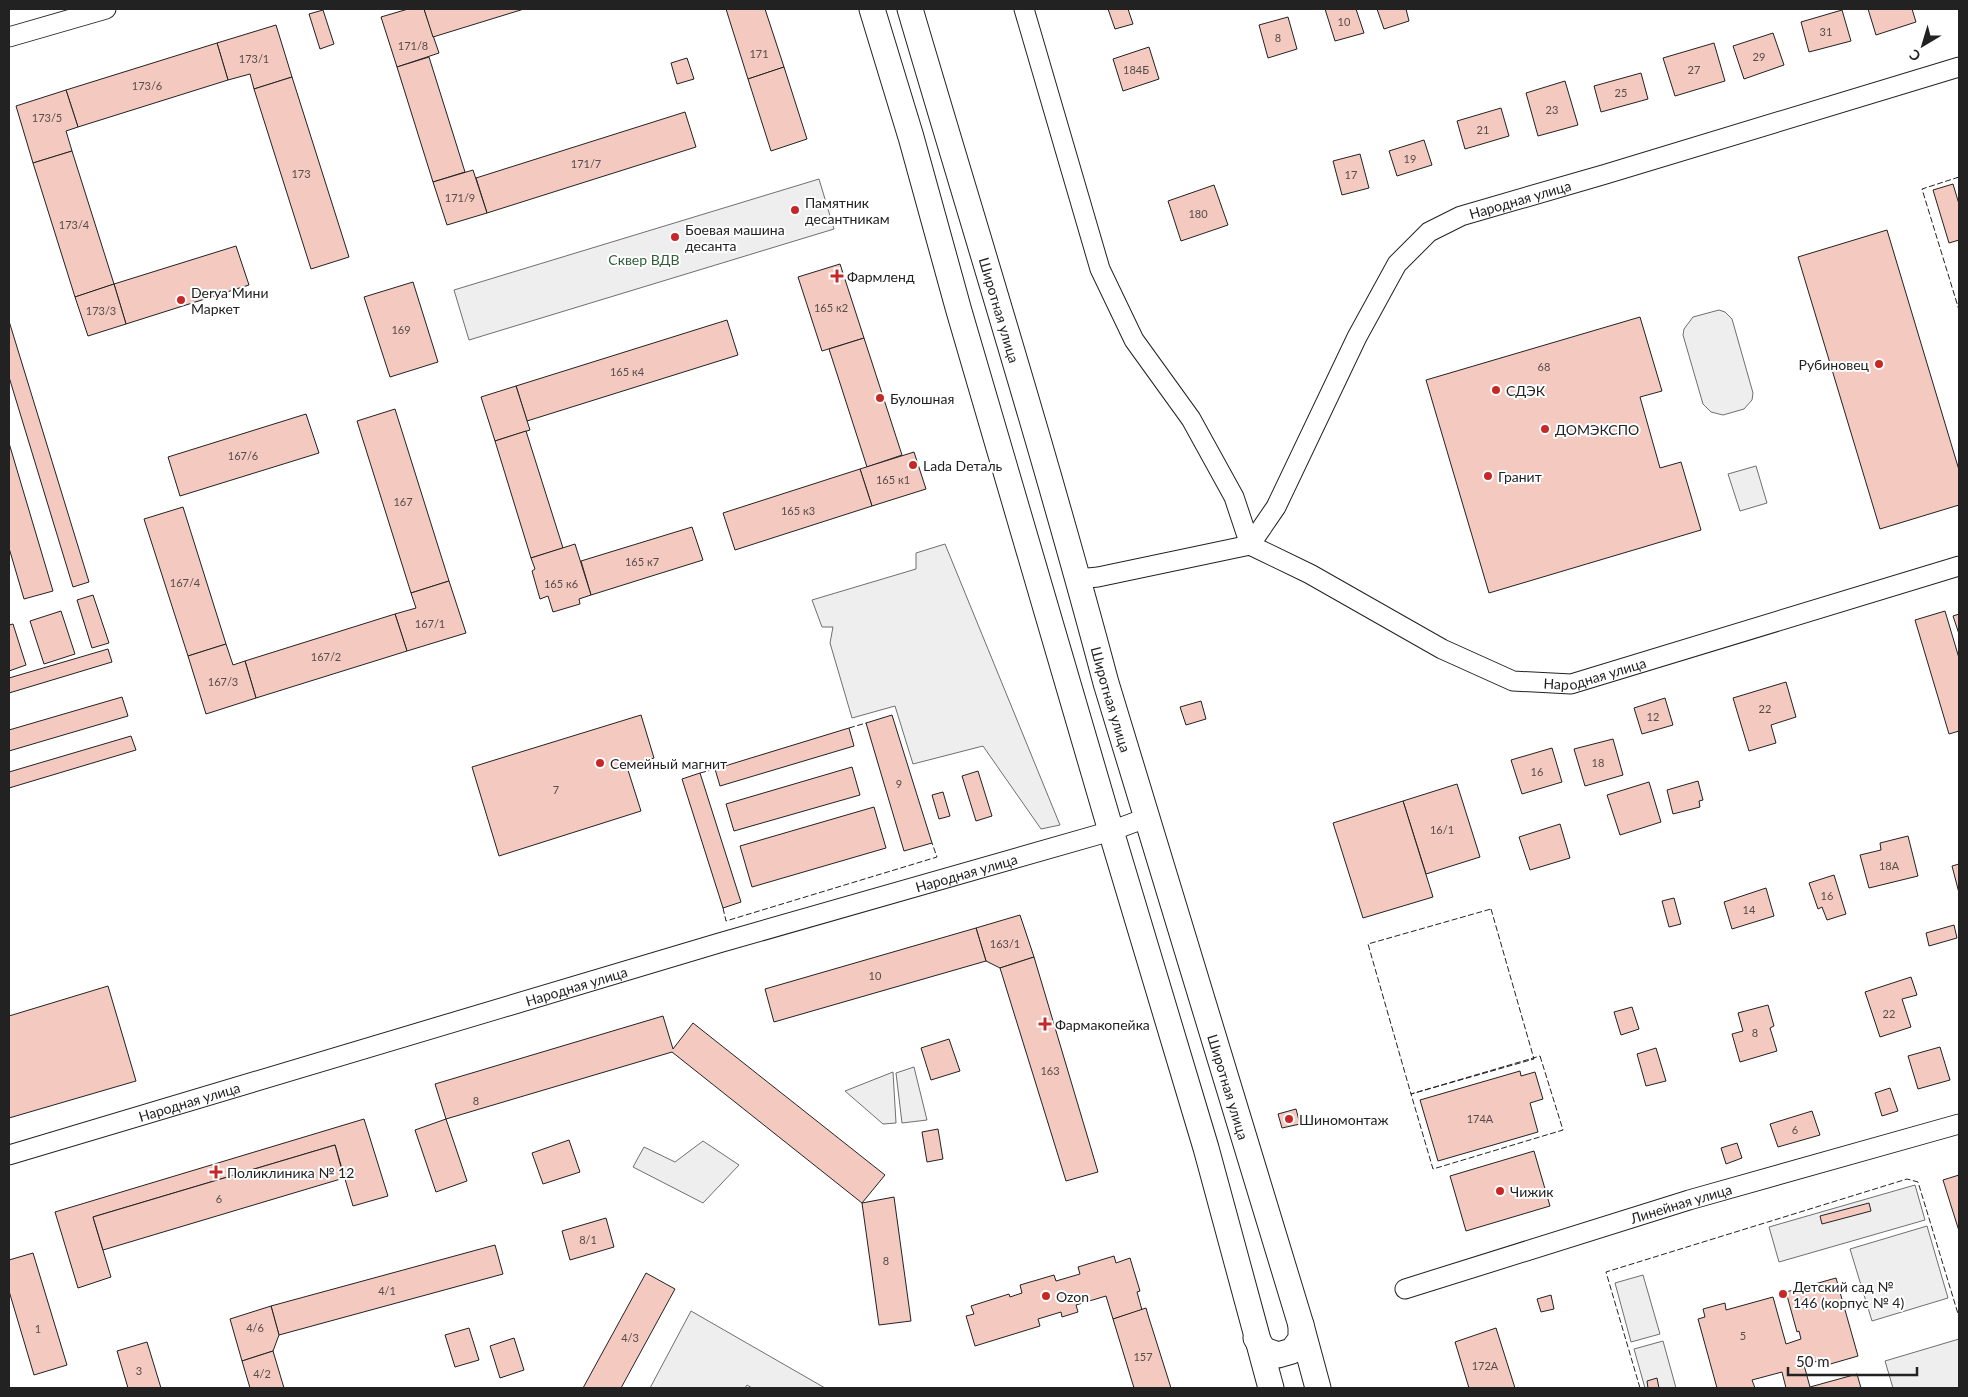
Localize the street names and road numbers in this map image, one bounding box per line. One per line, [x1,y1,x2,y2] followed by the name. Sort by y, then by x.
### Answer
[1467,176,1573,222] street label: Народная улица
[976,255,1023,365] street label: Широтная улица
[1088,645,1135,754] street label: Широтная улица
[1543,653,1648,693] street label: Народная улица
[913,850,1019,895] street label: Народная улица
[523,962,629,1009] street label: Народная улица
[1205,1032,1253,1142] street label: Широтная улица
[136,1078,242,1124] street label: Народная улица
[1627,1180,1734,1227] street label: Линейная улица

